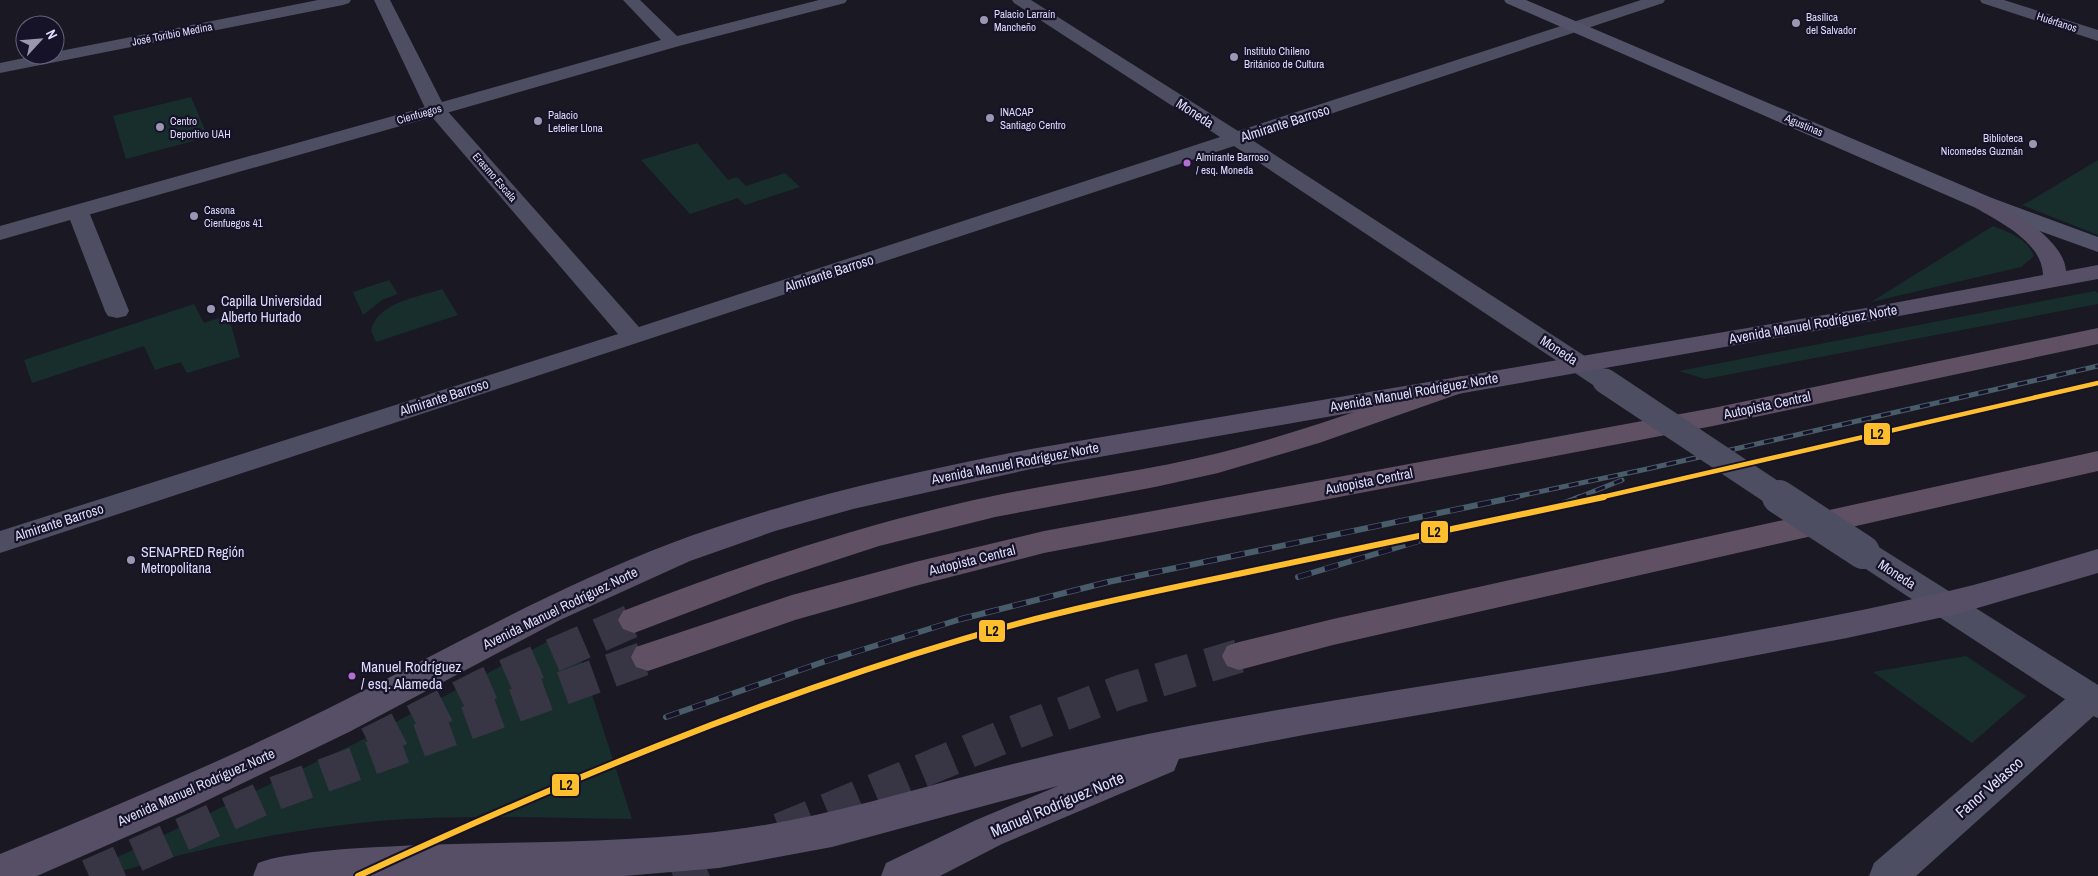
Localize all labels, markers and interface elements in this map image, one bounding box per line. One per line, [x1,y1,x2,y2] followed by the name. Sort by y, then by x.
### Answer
[994,7,1055,34] place label: Palacio Larraín Mancheño
[2035,9,2079,35] street label: Huérfanos
[1806,10,1856,37] place label: Basílica del Salvador
[978,14,990,26] marker: Palacio Larraín Mancheño
[15,15,65,65] north arrow
[1790,17,1802,29] marker: Basílica del Salvador
[131,19,213,49] street label: José Toribio Medina
[42,27,62,42] text: N
[1244,44,1324,71] place label: Instituto Chileno Británico de Cultura
[1228,51,1240,63] marker: Instituto Chileno Británico de Cultura
[1173,94,1218,132] street label: Moneda
[1237,100,1332,146] street label: Almirante Barroso
[395,101,444,127] street label: Cienfuegos
[1000,105,1066,132] place label: INACAP Santiago Centro
[548,108,603,135] place label: Palacio Letelier Llona
[1782,110,1826,139] street label: Agustinas
[984,112,996,124] marker: INACAP Santiago Centro
[170,114,231,141] place label: Centro Deportivo UAH
[532,115,544,127] marker: Palacio Letelier Llona
[154,121,166,133] marker: Centro Deportivo UAH
[1941,131,2023,158] place label: Biblioteca Nicomedes Guzmán
[2027,138,2039,150] marker: Biblioteca Nicomedes Guzmán
[470,150,520,204] street label: Erasmo Escala
[1195,150,1269,177] place label: Almirante Barroso / esq. Moneda
[1182,158,1192,168] marker: Almirante Barroso / esq. Moneda
[204,203,263,230] place label: Casona Cienfuegos 41
[188,210,200,222] marker: Casona Cienfuegos 41
[781,250,876,296] street label: Almirante Barroso
[220,292,322,326] place label: Capilla Universidad Alberto Hurtado
[1727,300,1898,348] street label: Avenida Manuel Rodríguez Norte
[205,303,217,315] marker: Capilla Universidad Alberto Hurtado
[1537,331,1582,369] street label: Moneda
[1328,368,1499,416] street label: Avenida Manuel Rodríguez Norte
[396,374,491,420] street label: Almirante Barroso
[1721,387,1812,423] street label: Autopista Central
[1863,422,1891,446] line badge: L2
[1870,425,1884,443] text: L2
[929,438,1100,488] street label: Avenida Manuel Rodríguez Norte
[1323,464,1414,498] street label: Autopista Central
[11,499,106,545] street label: Almirante Barroso
[1420,520,1449,544] line badge: L2
[1427,523,1441,541] text: L2
[926,541,1017,580] street label: Autopista Central
[141,543,244,577] place label: SENAPRED Región Metropolitana
[125,554,137,566] marker: SENAPRED Región Metropolitana
[1875,555,1920,593] street label: Moneda
[479,563,640,654] street label: Avenida Manuel Rodríguez Norte
[978,619,1006,643] line badge: L2
[985,622,999,640] text: L2
[361,656,462,694] place label: Manuel Rodríguez / esq. Alameda
[347,671,357,681] marker: Manuel Rodríguez / esq. Alameda
[114,744,277,830] street label: Avenida Manuel Rodríguez Norte
[1950,751,2028,823] street label: Fanor Velasco
[987,766,1127,842] street label: Manuel Rodríguez Norte
[551,773,580,797] line badge: L2
[559,776,573,794] text: L2

